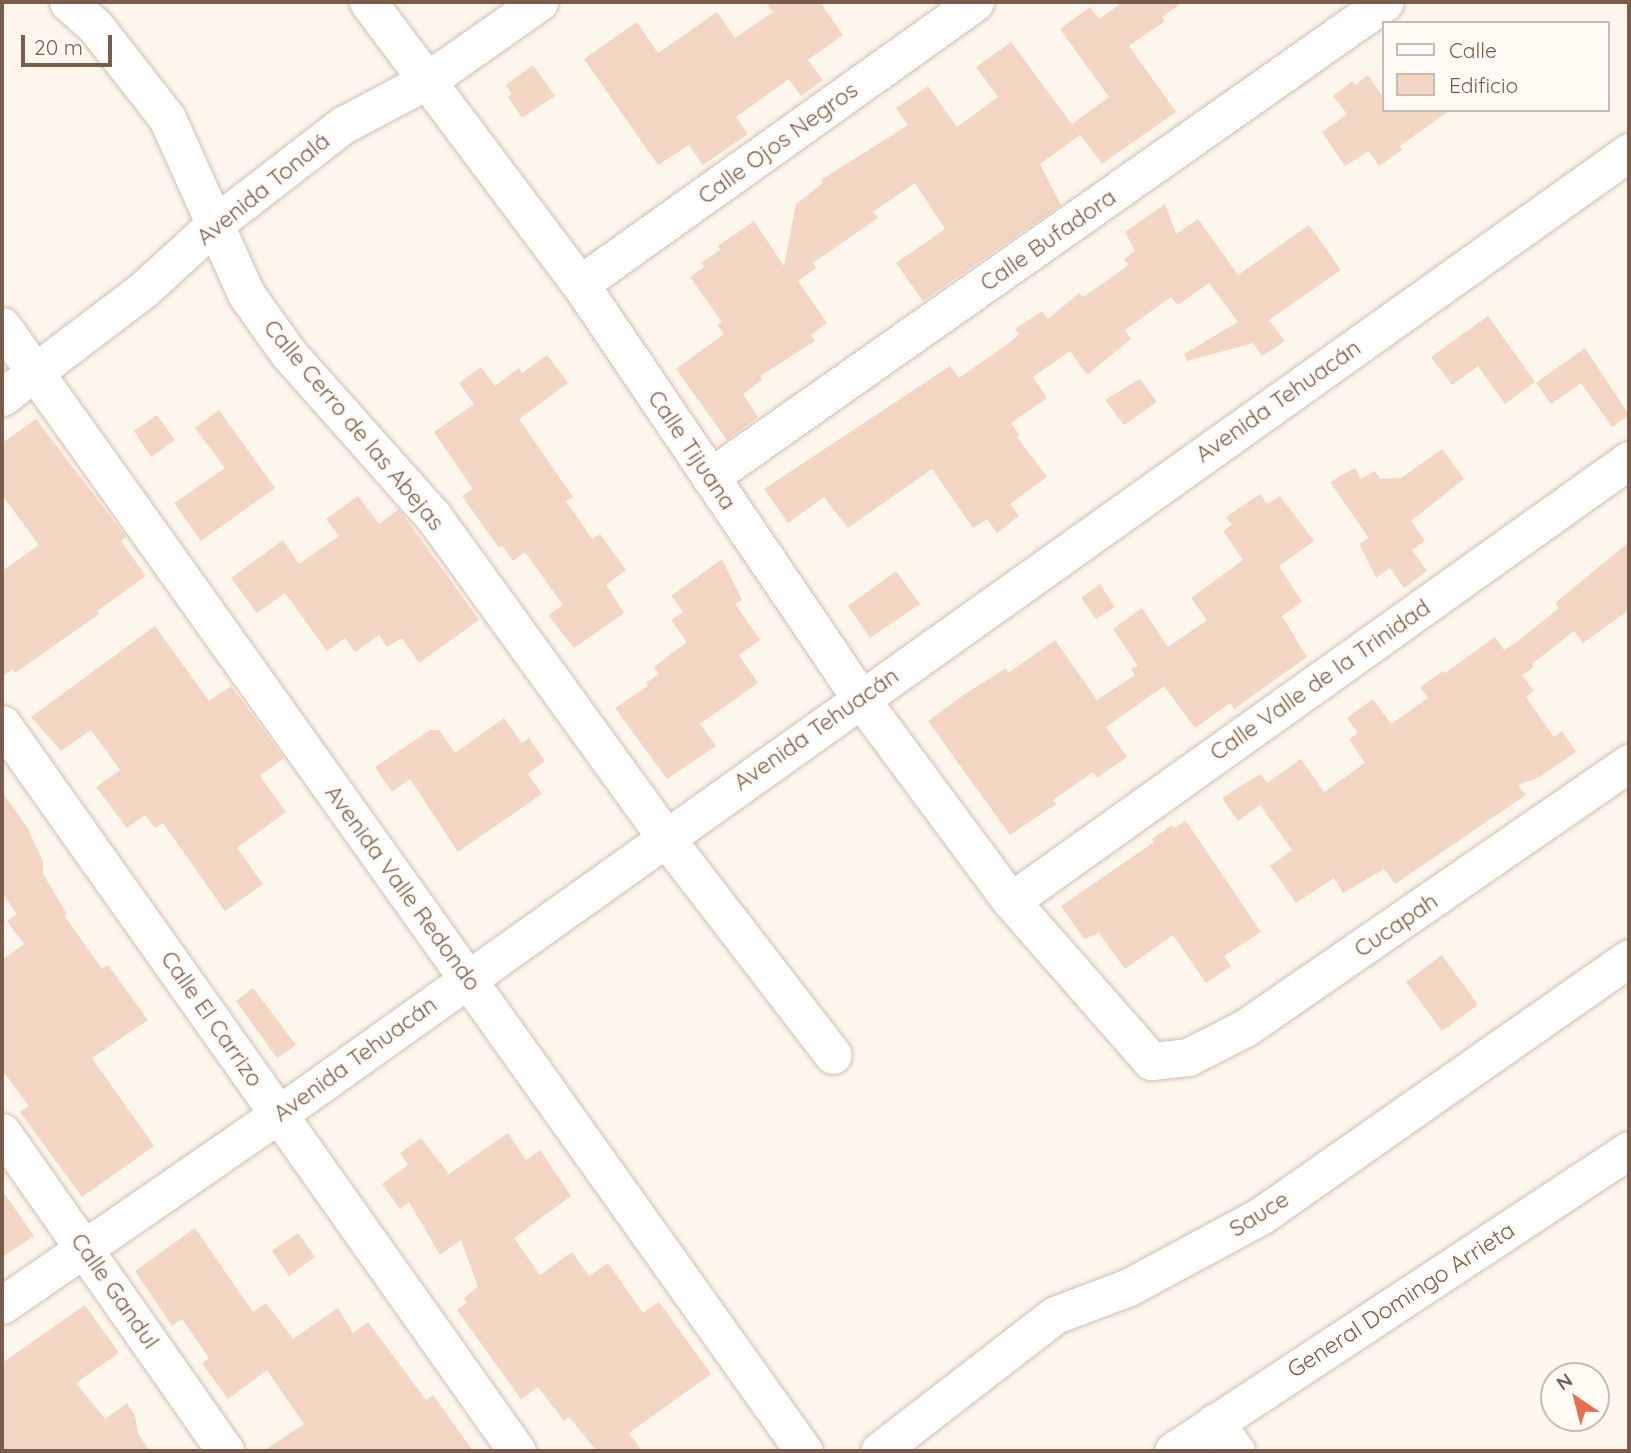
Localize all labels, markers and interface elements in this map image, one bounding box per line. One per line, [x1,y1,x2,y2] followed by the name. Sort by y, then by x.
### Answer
[24,21,116,65] scale bar
[1382,21,1610,112] legend
[34,34,83,60] text: 20 m
[1449,37,1497,63] text: Calle
[1449,72,1518,98] text: Edificio
[693,76,863,210] street label: Calle Ojos Negros
[191,127,335,251] street label: Avenida Tonalá
[975,183,1121,297] street label: Calle Bufadora
[258,314,450,536] street label: Calle Cerro de las Abejas
[1190,334,1366,468] street label: Avenida Tehuacán
[642,385,742,515] street label: Calle Tijuana
[1205,594,1435,766] street label: Calle Valle de la Trinidad
[728,662,904,796] street label: Avenida Tehuacán
[319,780,487,996] street label: Avenida Valle Redondo
[1349,887,1443,963] street label: Cucapah
[155,946,269,1092] street label: Calle El Carrizo
[268,991,442,1127] street label: Avenida Tehuacán
[1224,1185,1294,1243] street label: Sauce
[1282,1216,1520,1384] street label: General Domingo Arrieta
[65,1228,165,1354] street label: Calle Gandul
[1540,1362,1610,1432] north arrow
[1551,1368,1577,1395] text: N

